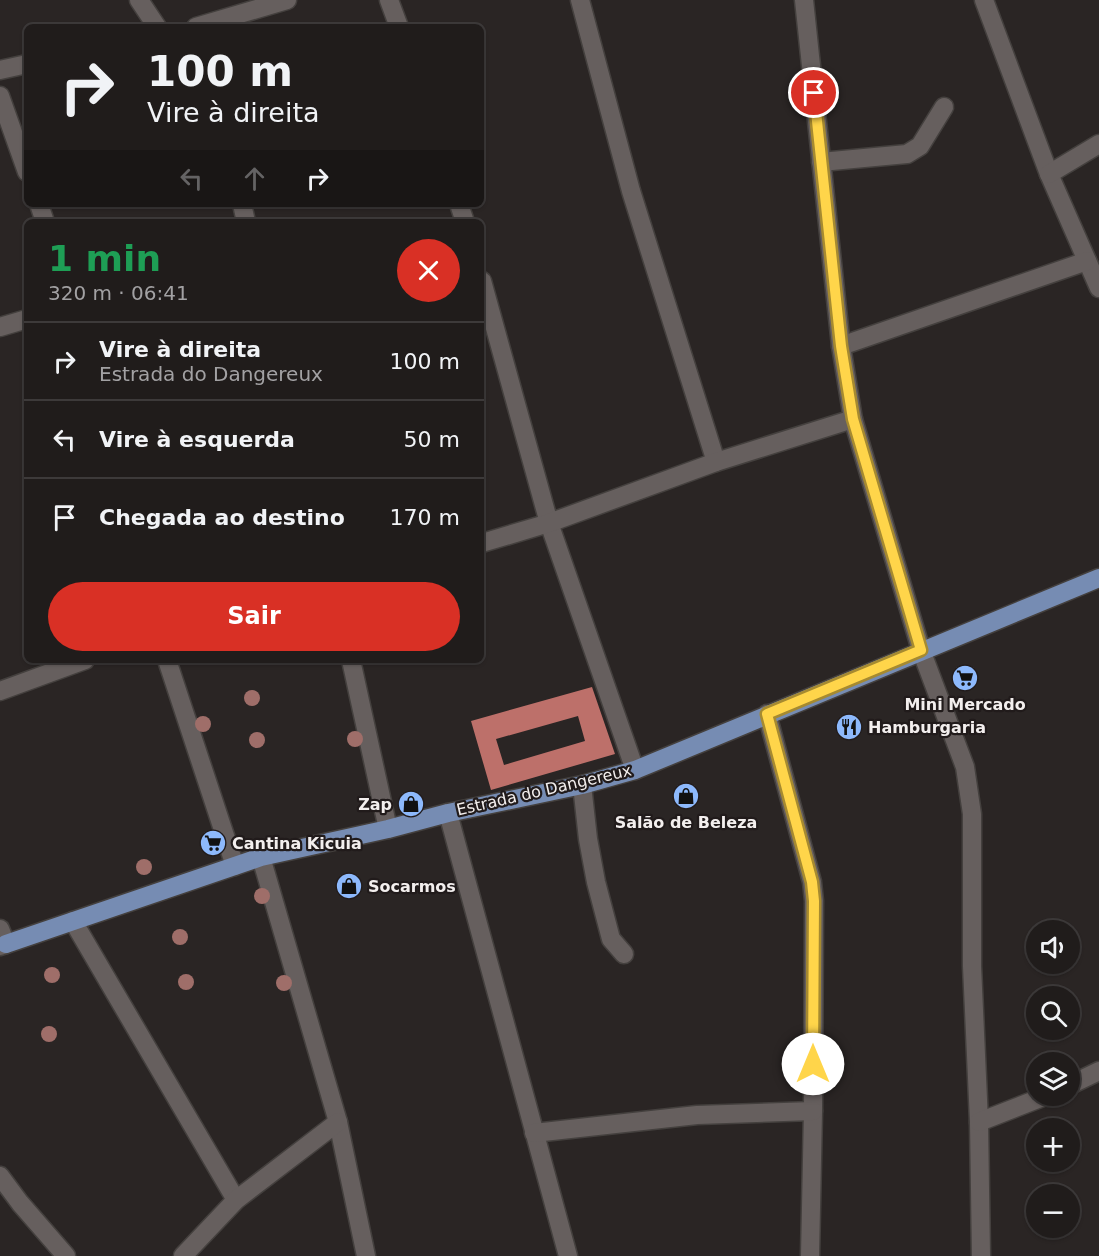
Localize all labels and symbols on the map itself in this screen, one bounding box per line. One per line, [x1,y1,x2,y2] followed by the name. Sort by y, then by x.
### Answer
[788,67,839,118] pin
[950,663,980,693] supermarket icon: Mini Mercado
[904,695,1026,714] place label: Mini Mercado
[834,712,864,742] restaurant icon: Hamburgaria
[868,718,986,737] place label: Hamburgaria
[455,761,633,819] street label: Estrada do Dangereux
[671,781,701,811] shop icon: Salão de Beleza
[396,789,426,819] shop icon: Zap
[358,795,392,814] place label: Zap
[615,813,757,832] place label: Salão de Beleza
[198,828,228,858] supermarket icon: Cantina Kicuia
[232,834,362,853] place label: Cantina Kicuia
[334,871,364,901] shop icon: Socarmos
[368,877,456,896] place label: Socarmos
[781,1032,845,1096] position arrow

